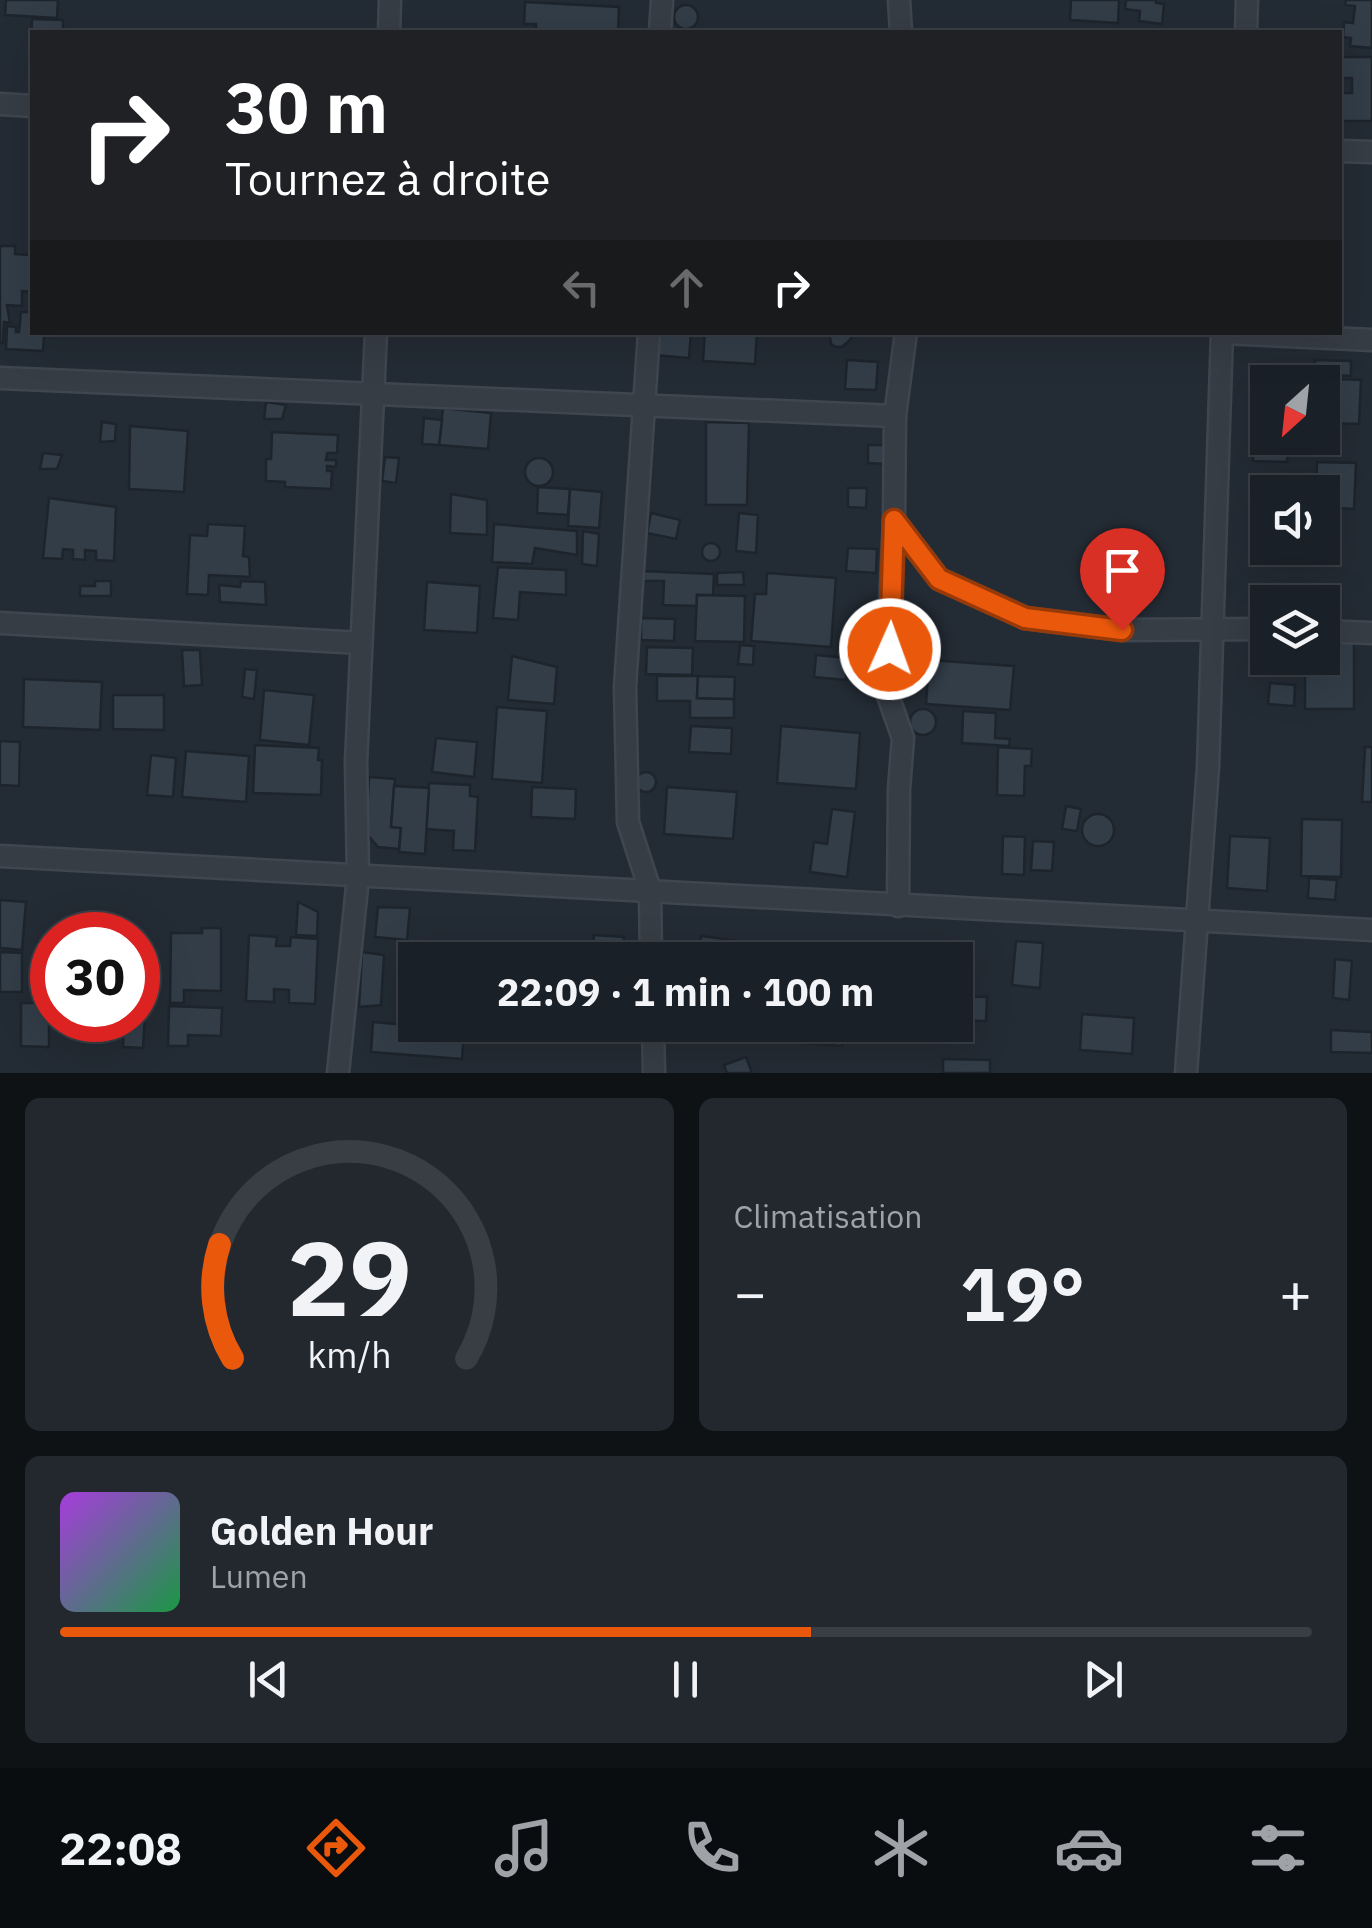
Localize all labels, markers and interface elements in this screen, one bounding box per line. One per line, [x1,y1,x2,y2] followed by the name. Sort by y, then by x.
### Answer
[225,61,388,152] text: 30 m
[60,70,190,200] icon: right
[225,149,550,207] text: Tournez à droite
[554,260,609,315] icon: left
[659,260,714,315] icon: ahead
[764,260,819,315] icon: right
[1250,365,1340,455] north arrow
[1250,365,1340,675] map controls
[1250,475,1340,565] button: sound
[1080,528,1165,631] pin
[1095,543,1150,598] icon: arrive
[1250,585,1340,675] button: layers
[838,597,942,701] position arrow
[30,912,160,1042] speed limit sign: 30
[497,967,874,1016] text: 22:09 · 1 min · 100 m
[734,1195,922,1237] text: Climatisation
[287,1209,412,1345] text: 29
[960,1244,1085,1342] text: 19°
[734,1257,767,1328] text: −
[1279,1257,1312,1328] text: +
[307,1331,391,1378] text: km/h
[210,1506,433,1555] text: Golden Hour
[210,1555,308,1597] text: Lumen
[241,1652,296,1707] icon: previous
[658,1652,713,1707] icon: pause
[1076,1652,1131,1707] icon: next
[301,1813,371,1883] icon: directions
[489,1813,559,1883] icon: music
[677,1813,747,1883] icon: phone
[866,1813,936,1883] icon: climate
[1054,1813,1124,1883] icon: car
[1243,1813,1313,1883] icon: filters
[59,1819,182,1877] text: 22:08

